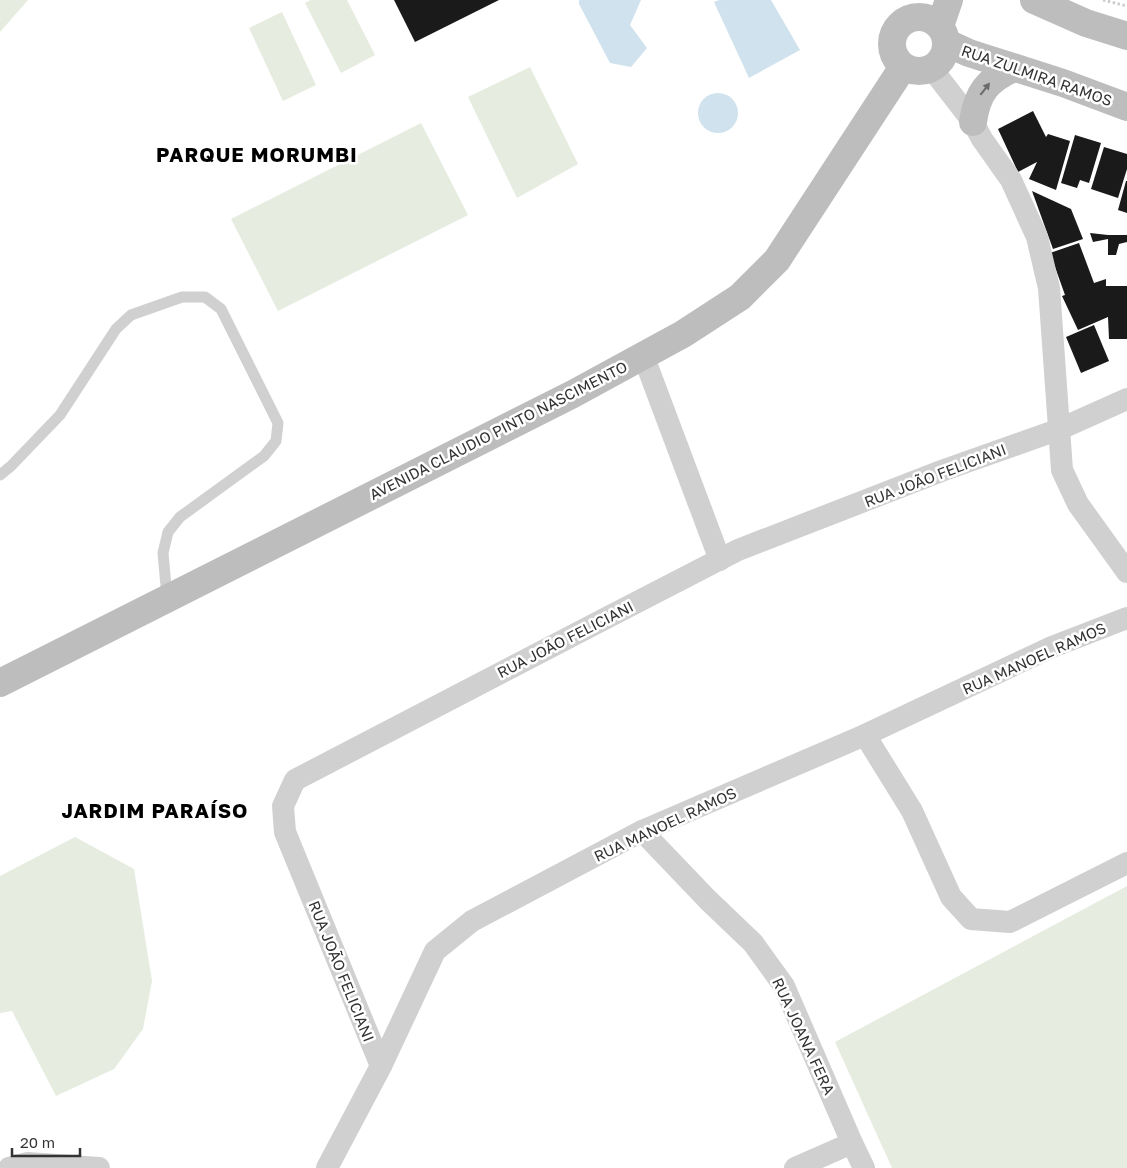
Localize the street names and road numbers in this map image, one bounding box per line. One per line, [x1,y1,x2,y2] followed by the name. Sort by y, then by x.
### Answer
[959,41,1115,109] street label: RUA ZULMIRA RAMOS
[366,357,630,503] street label: AVENIDA CLAUDIO PINTO NASCIMENTO
[862,440,1008,510] street label: RUA JOÃO FELICIANI
[494,597,636,681] street label: RUA JOÃO FELICIANI
[959,618,1109,698] street label: RUA MANOEL RAMOS
[591,783,739,865] street label: RUA MANOEL RAMOS
[305,898,379,1044] street label: RUA JOÃO FELICIANI
[769,975,839,1097] street label: RUA JOANA FERA

